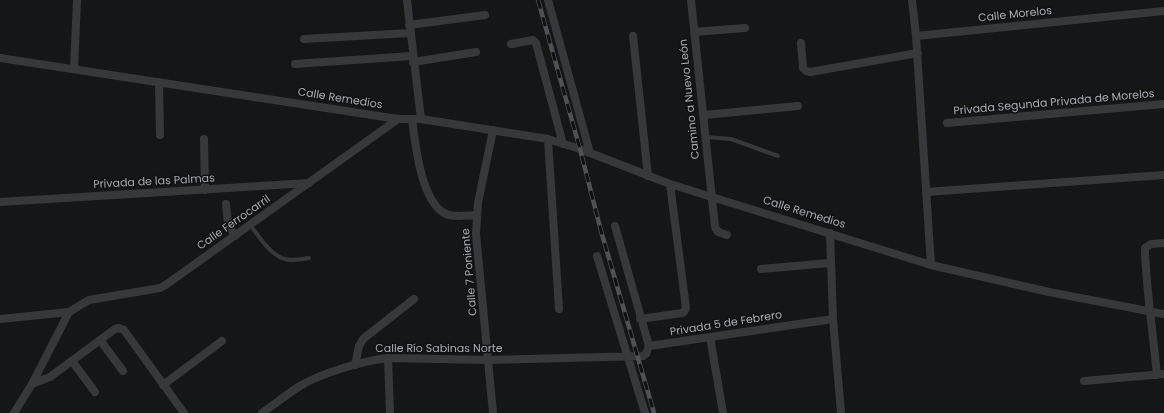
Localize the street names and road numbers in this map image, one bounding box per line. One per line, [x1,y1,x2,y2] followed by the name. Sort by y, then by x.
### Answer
[978,5,1052,25] street label: Calle Morelos
[677,38,703,160] street label: Camino a Nuevo León
[297,86,383,112] street label: Calle Remedios
[953,88,1155,118] street label: Privada Segunda Privada de Morelos
[93,172,215,192] street label: Privada de las Palmas
[195,193,273,253] street label: Calle Ferrocarril
[761,194,847,232] street label: Calle Remedios
[460,228,480,316] street label: Calle 7 Poniente
[669,309,783,339] street label: Privada 5 de Febrero
[375,342,503,356] street label: Calle Río Sabinas Norte

